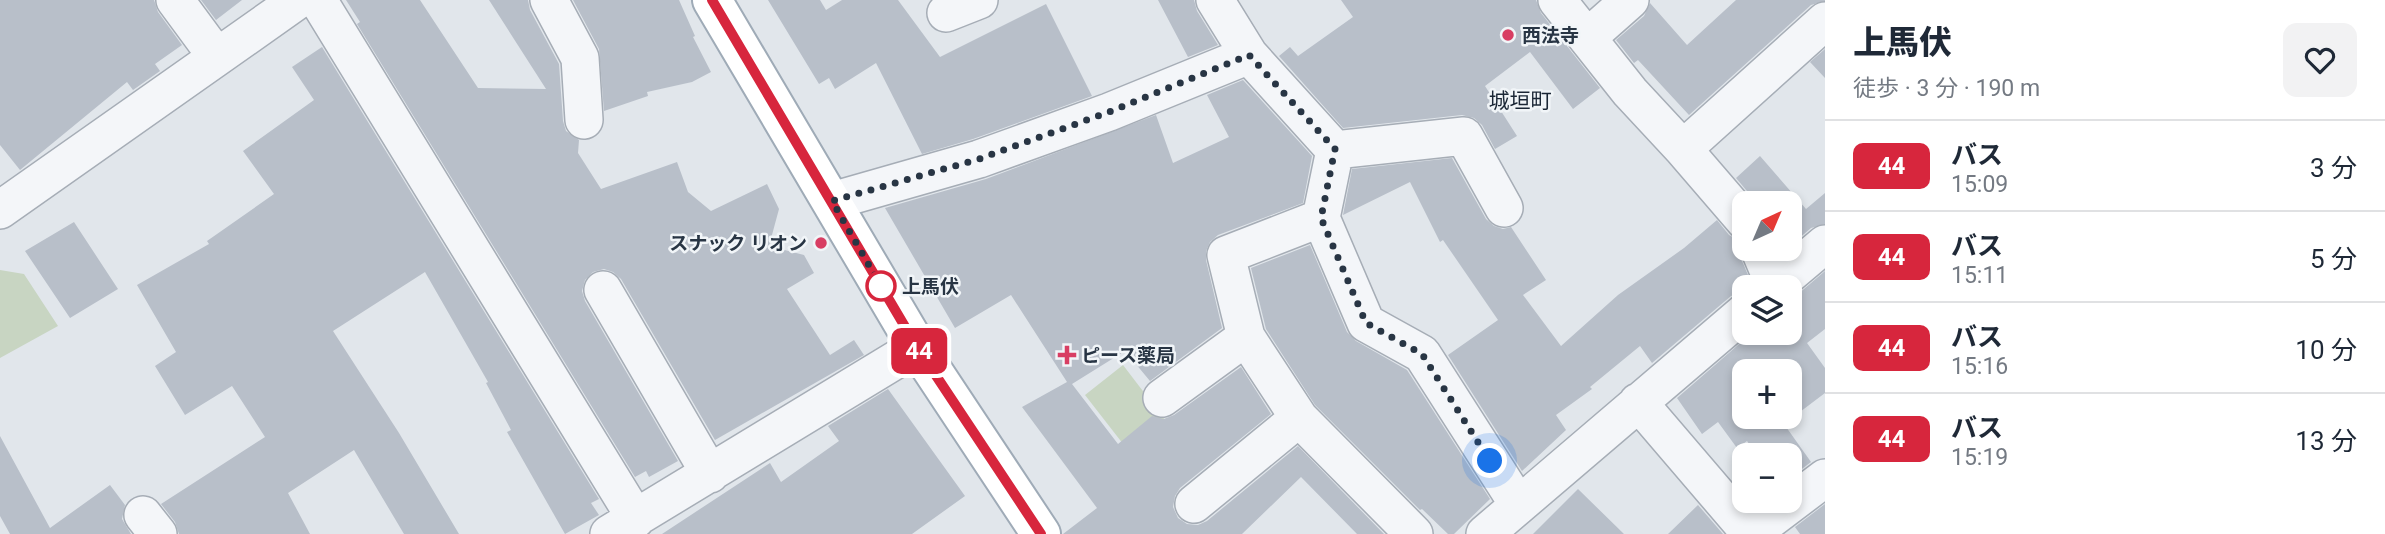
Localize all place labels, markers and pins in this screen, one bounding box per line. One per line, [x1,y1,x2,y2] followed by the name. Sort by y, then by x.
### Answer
[1522,24,1579,47] place label: 西法寺
[1500,27,1516,43] marker: 西法寺
[669,232,807,255] place label: スナック リオン
[813,235,829,251] marker: スナック リオン
[866,271,896,301] marker: 上馬伏
[902,275,959,298] place label: 上馬伏
[1081,344,1175,367] place label: ピース薬局
[1059,347,1075,363] marker: ピース薬局

